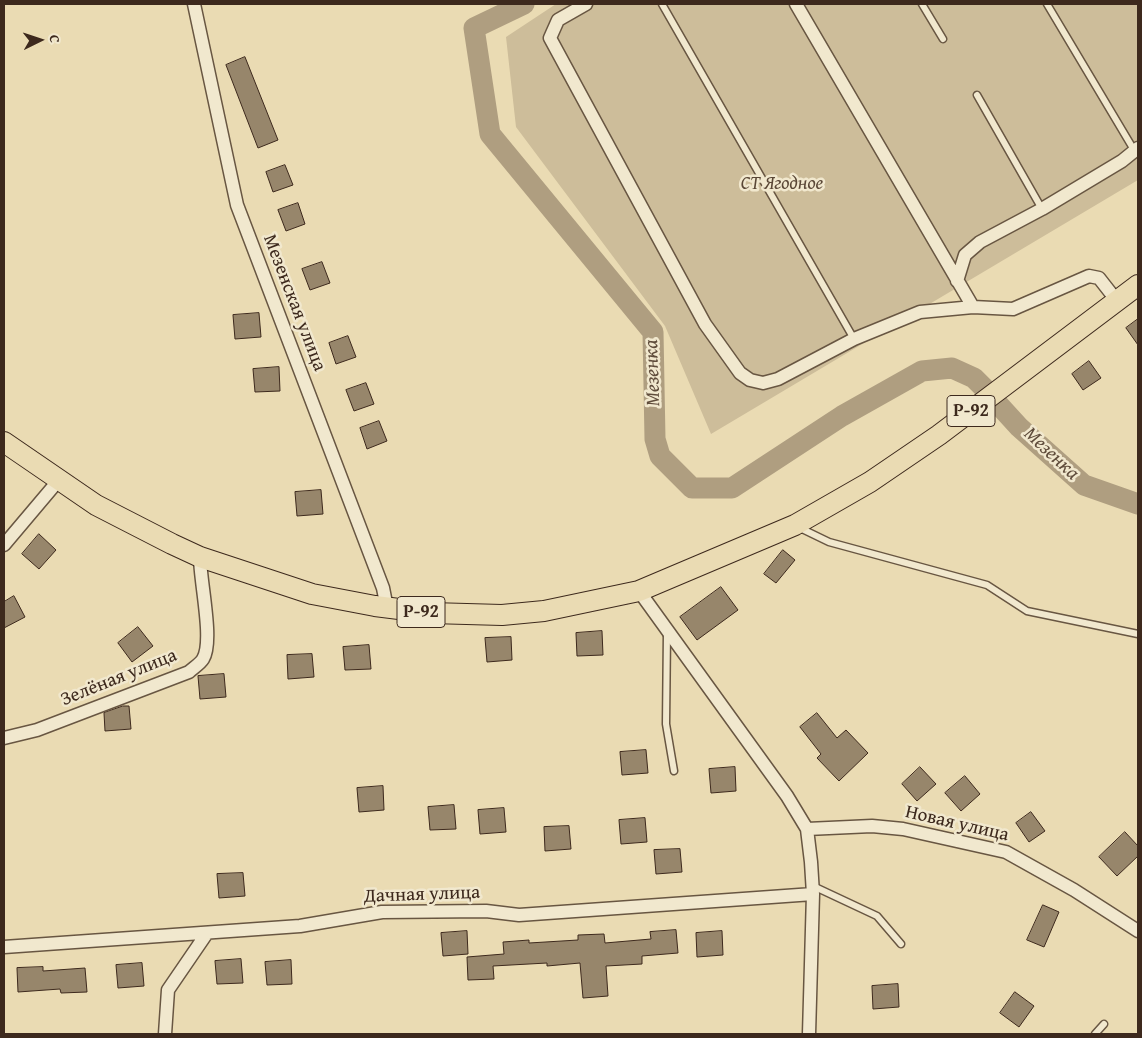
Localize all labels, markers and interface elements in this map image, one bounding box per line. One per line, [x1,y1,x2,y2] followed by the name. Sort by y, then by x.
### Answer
[15,15,65,65] north arrow
[45,34,65,44] text: С
[741,173,823,195] park label: СТ Ягодное
[257,231,331,375] street label: Мезенская улица
[640,339,666,407] water label: Мезенка
[947,396,995,426] road number: Р-92
[1018,422,1084,486] water label: Мезенка
[397,596,445,628] road number: Р-92
[58,644,180,712] street label: Зелёная улица
[903,801,1011,847] street label: Новая улица
[363,882,481,908] street label: Дачная улица

